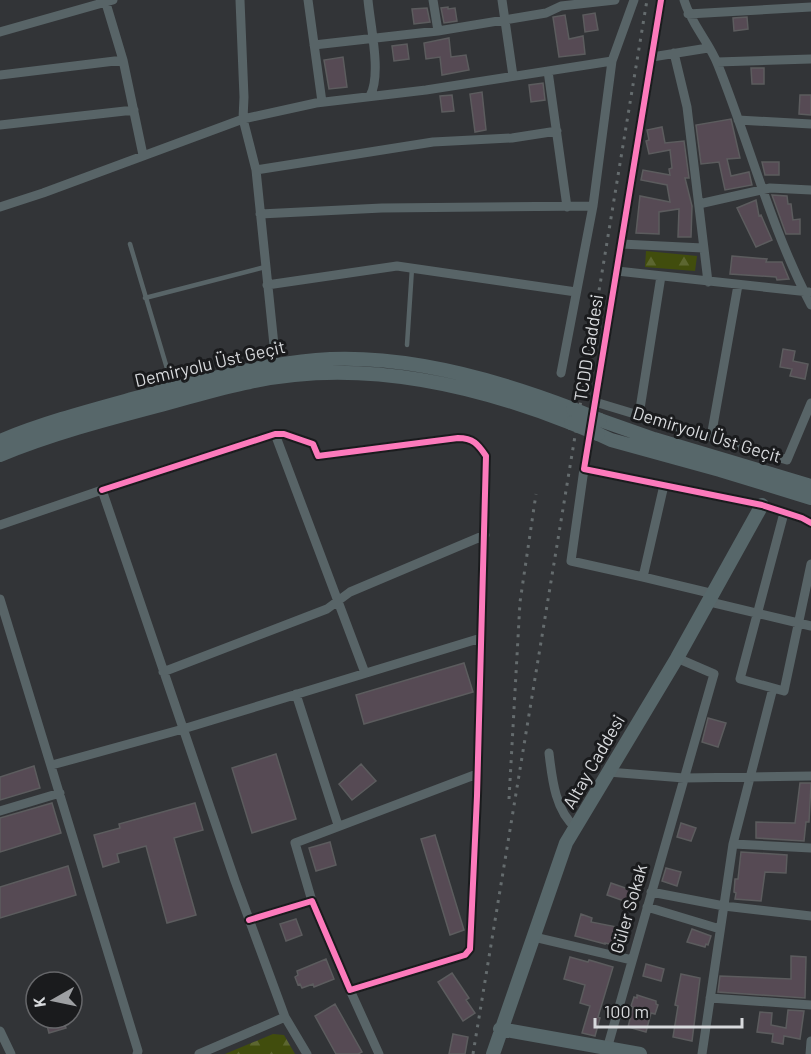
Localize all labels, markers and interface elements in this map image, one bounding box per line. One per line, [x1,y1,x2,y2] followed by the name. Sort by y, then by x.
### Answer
[569,293,607,403] street label: TCDD Caddesi
[132,335,287,391] street label: Demiryolu Üst Geçit
[630,401,784,467] street label: Demiryolu Üst Geçit
[557,711,629,812] street label: Altay Caddesi
[605,861,651,956] street label: Güler Sokak
[24,970,84,1030] north arrow
[595,991,742,1029] scale bar
[29,996,49,1009] text: K
[604,1000,649,1022] text: 100 m

